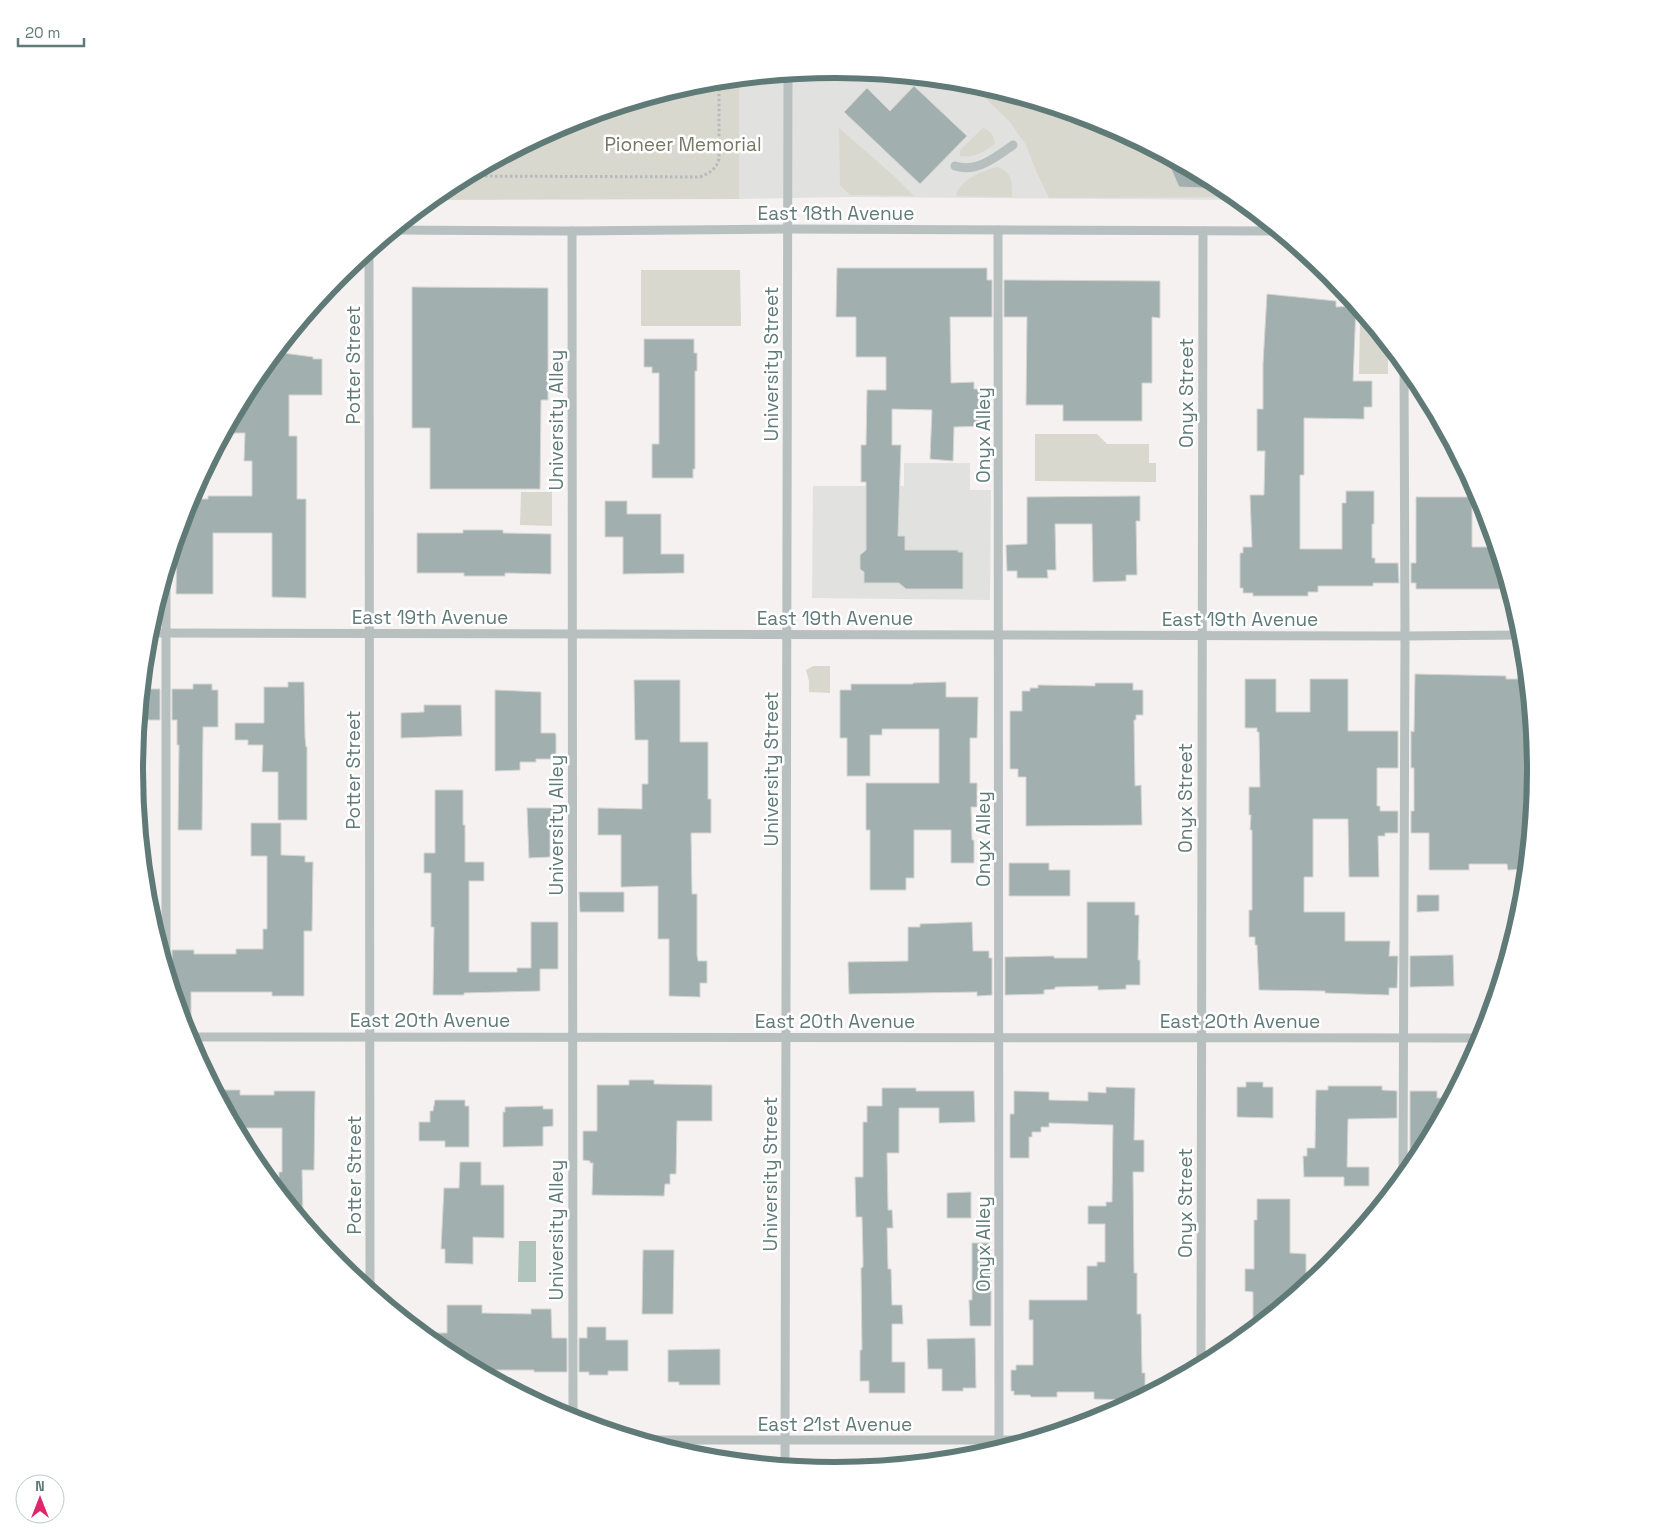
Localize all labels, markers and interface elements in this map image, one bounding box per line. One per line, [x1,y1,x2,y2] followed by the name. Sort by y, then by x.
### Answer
[18,15,84,47] scale bar
[25,23,60,42] text: 20 m
[604,132,762,157] park label: Pioneer Memorial
[758,201,914,226] street label: East 18th Avenue
[759,286,784,442] street label: University Street
[341,305,366,425] street label: Potter Street
[1174,338,1199,448] street label: Onyx Street
[544,350,569,490] street label: University Alley
[971,387,996,483] street label: Onyx Alley
[352,605,508,630] street label: East 19th Avenue
[757,606,913,631] street label: East 19th Avenue
[1162,607,1318,632] street label: East 19th Avenue
[759,691,784,847] street label: University Street
[341,710,366,830] street label: Potter Street
[1173,743,1198,853] street label: Onyx Street
[544,755,569,895] street label: University Alley
[971,791,996,887] street label: Onyx Alley
[350,1008,510,1033] street label: East 20th Avenue
[755,1009,915,1034] street label: East 20th Avenue
[1160,1009,1320,1034] street label: East 20th Avenue
[758,1096,783,1252] street label: University Street
[342,1115,367,1235] street label: Potter Street
[1173,1148,1198,1258] street label: Onyx Street
[544,1160,569,1300] street label: University Alley
[971,1196,996,1292] street label: Onyx Alley
[758,1412,912,1437] street label: East 21st Avenue
[15,1474,65,1524] north arrow
[35,1477,45,1495] text: N

